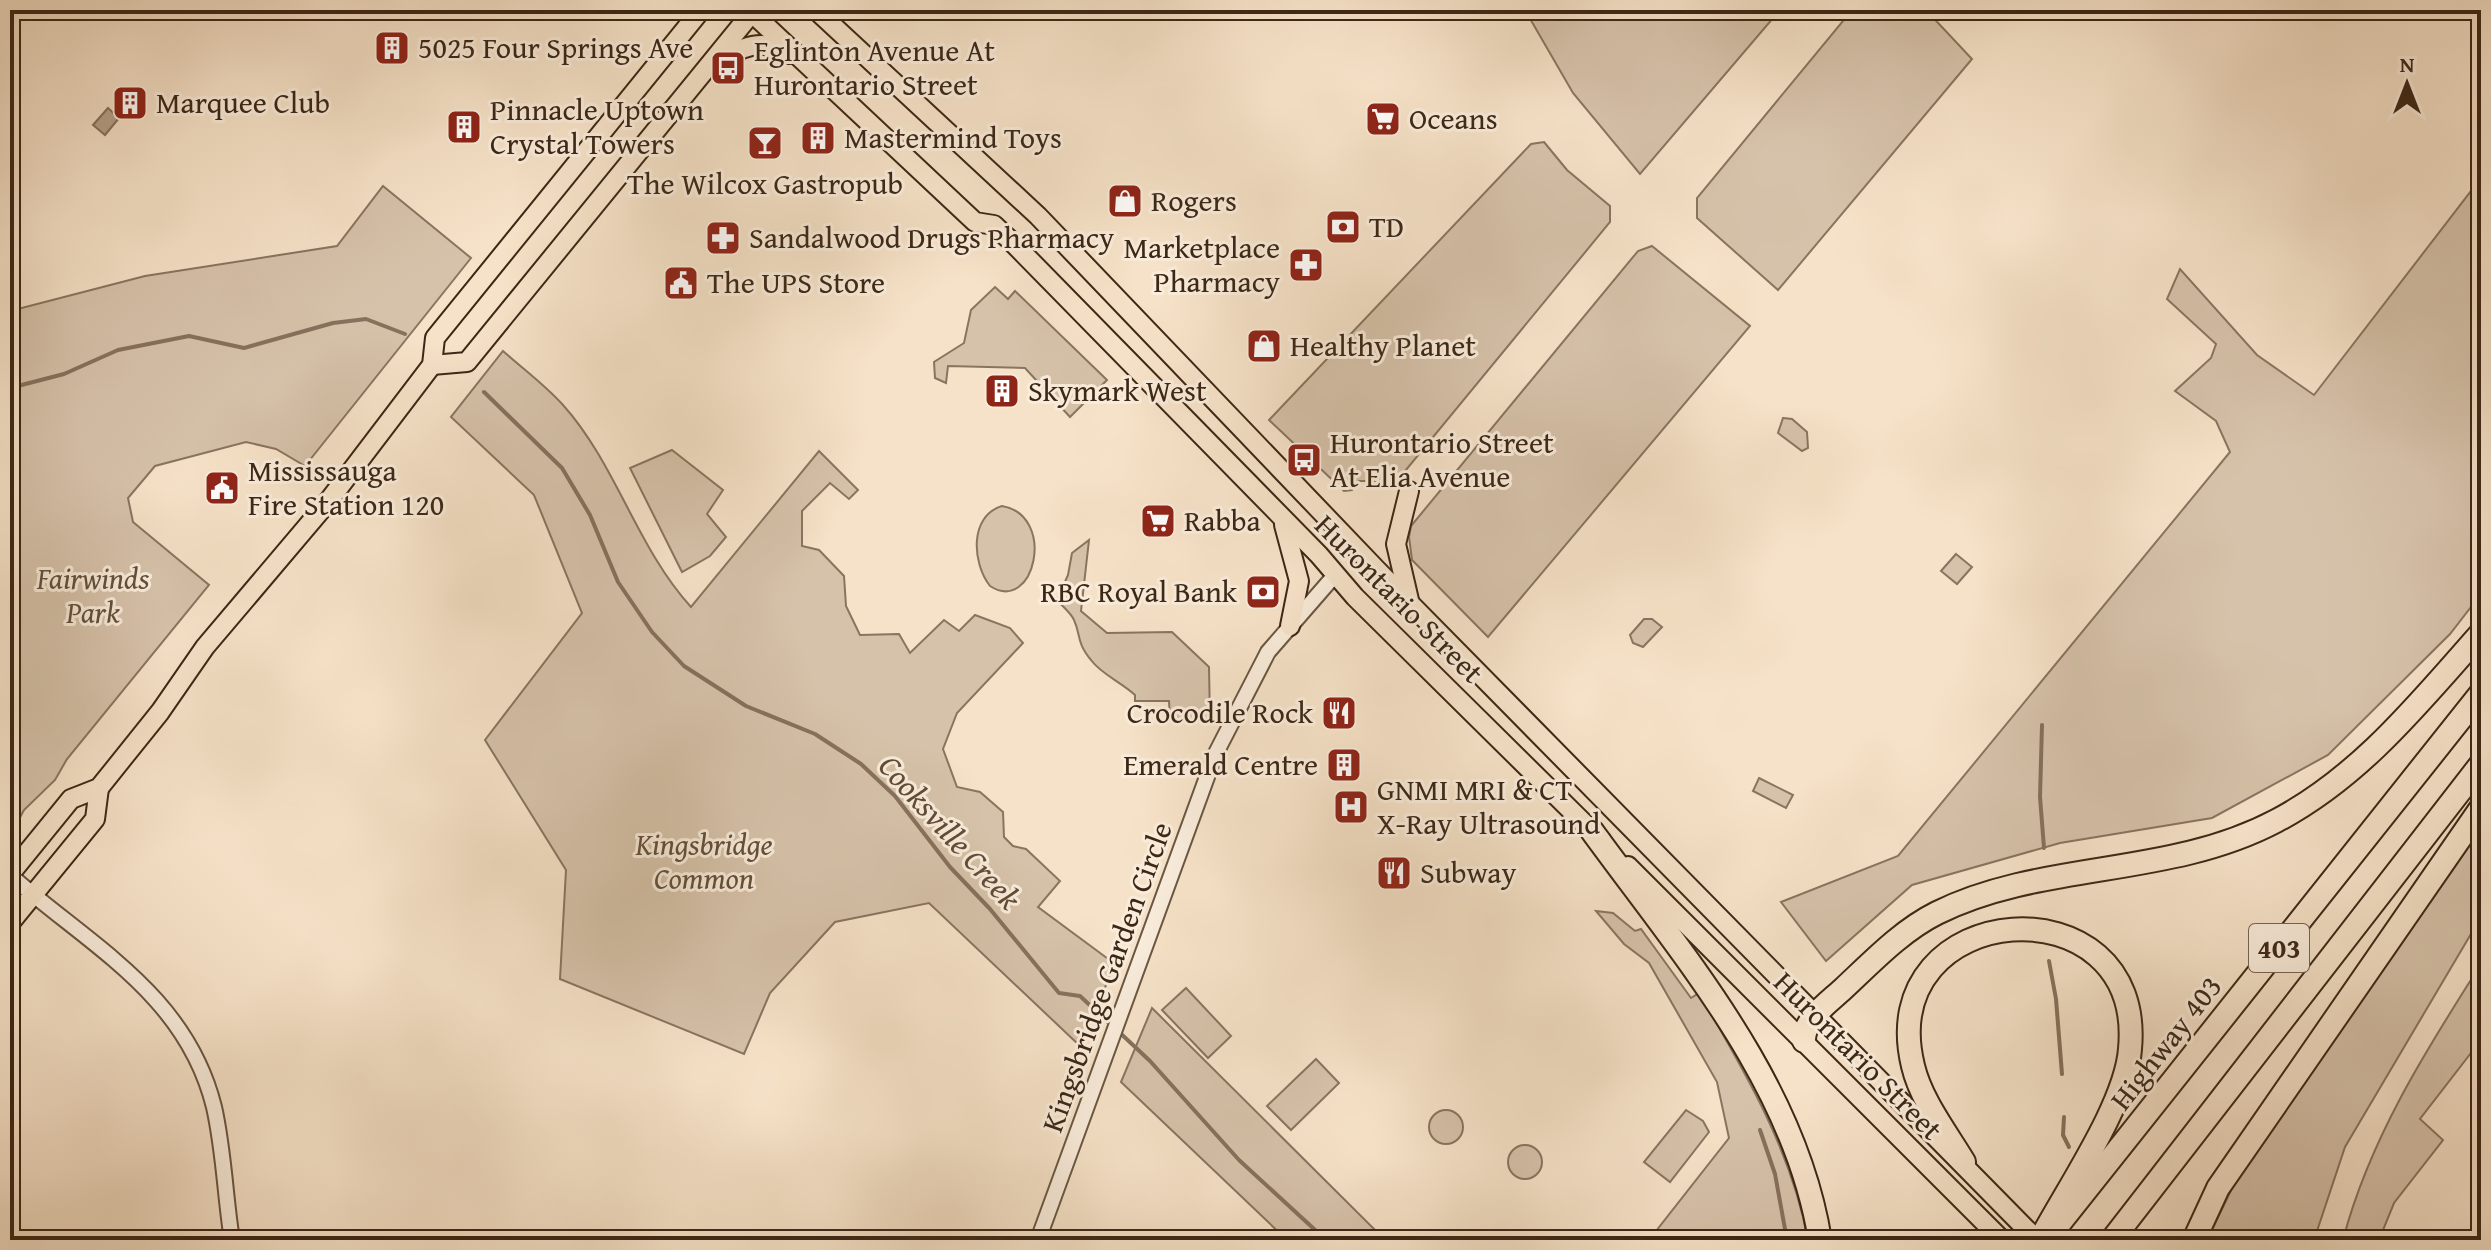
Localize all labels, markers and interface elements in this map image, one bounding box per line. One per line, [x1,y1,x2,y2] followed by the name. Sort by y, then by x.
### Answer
[418,25,693,69] place label: 5025 Four Springs Ave
[754,28,995,106] place label: Eglinton Avenue At Hurontario Street
[373,29,411,67] building icon: 5025 Four Springs Ave
[2367,44,2447,124] north arrow
[2400,48,2415,80] text: N
[709,49,747,87] bus stop icon: Eglinton Avenue At Hurontario Street
[156,80,330,124] place label: Marquee Club
[111,84,149,122] building icon: Marquee Club
[490,87,704,165] place label: Pinnacle Uptown Crystal Towers
[1409,96,1498,140] place label: Oceans
[1364,100,1402,138] supermarket icon: Oceans
[445,108,483,146] building icon: Pinnacle Uptown Crystal Towers
[844,115,1062,159] place label: Mastermind Toys
[799,119,837,157] building icon: Mastermind Toys
[746,124,784,162] bar icon: The Wilcox Gastropub
[627,161,903,205] place label: The Wilcox Gastropub
[1151,178,1237,222] place label: Rogers
[1106,182,1144,220] shop icon: Rogers
[1369,204,1404,248] place label: TD
[1324,208,1362,246] bank icon: TD
[749,215,1114,259] place label: Sandalwood Drugs Pharmacy
[704,219,742,257] pharmacy icon: Sandalwood Drugs Pharmacy
[1123,225,1280,303] place label: Marketplace Pharmacy
[1287,246,1325,284] pharmacy icon: Marketplace Pharmacy
[707,260,885,304] place label: The UPS Store
[662,264,700,302] public building icon: The UPS Store
[1290,323,1476,367] place label: Healthy Planet
[1245,327,1283,365] shop icon: Healthy Planet
[1028,368,1207,412] place label: Skymark West
[983,372,1021,410] building icon: Skymark West
[1330,420,1554,498] place label: Hurontario Street At Elia Avenue
[1285,441,1323,479] bus stop icon: Hurontario Street At Elia Avenue
[248,448,444,526] place label: Mississauga Fire Station 120
[203,469,241,507] public building icon: Mississauga Fire Station 120
[1184,498,1261,542] place label: Rabba
[1139,502,1177,540] supermarket icon: Rabba
[1305,504,1495,693] street label: Hurontario Street
[36,556,149,634] park label: Fairwinds Park
[1040,569,1238,613] place label: RBC Royal Bank
[1244,573,1282,611] bank icon: RBC Royal Bank
[1127,690,1314,734] place label: Crocodile Rock
[1320,694,1358,732] restaurant icon: Crocodile Rock
[1123,742,1318,786] place label: Emerald Centre
[868,744,1033,920] water label: Cooksville Creek
[1325,746,1363,784] building icon: Emerald Centre
[1377,767,1600,845] place label: GNMI MRI & CT X-Ray Ultrasound
[1332,788,1370,826] hospital icon: GNMI MRI & CT X-Ray Ultrasound
[1029,815,1183,1138] street label: Kingsbridge Garden Circle
[634,822,773,900] park label: Kingsbridge Common
[1420,850,1516,894] place label: Subway
[1375,854,1413,892] restaurant icon: Subway
[2249,924,2309,972] road number: 403
[1764,961,1954,1150] street label: Hurontario Street
[2099,966,2232,1119] street label: Highway 403

